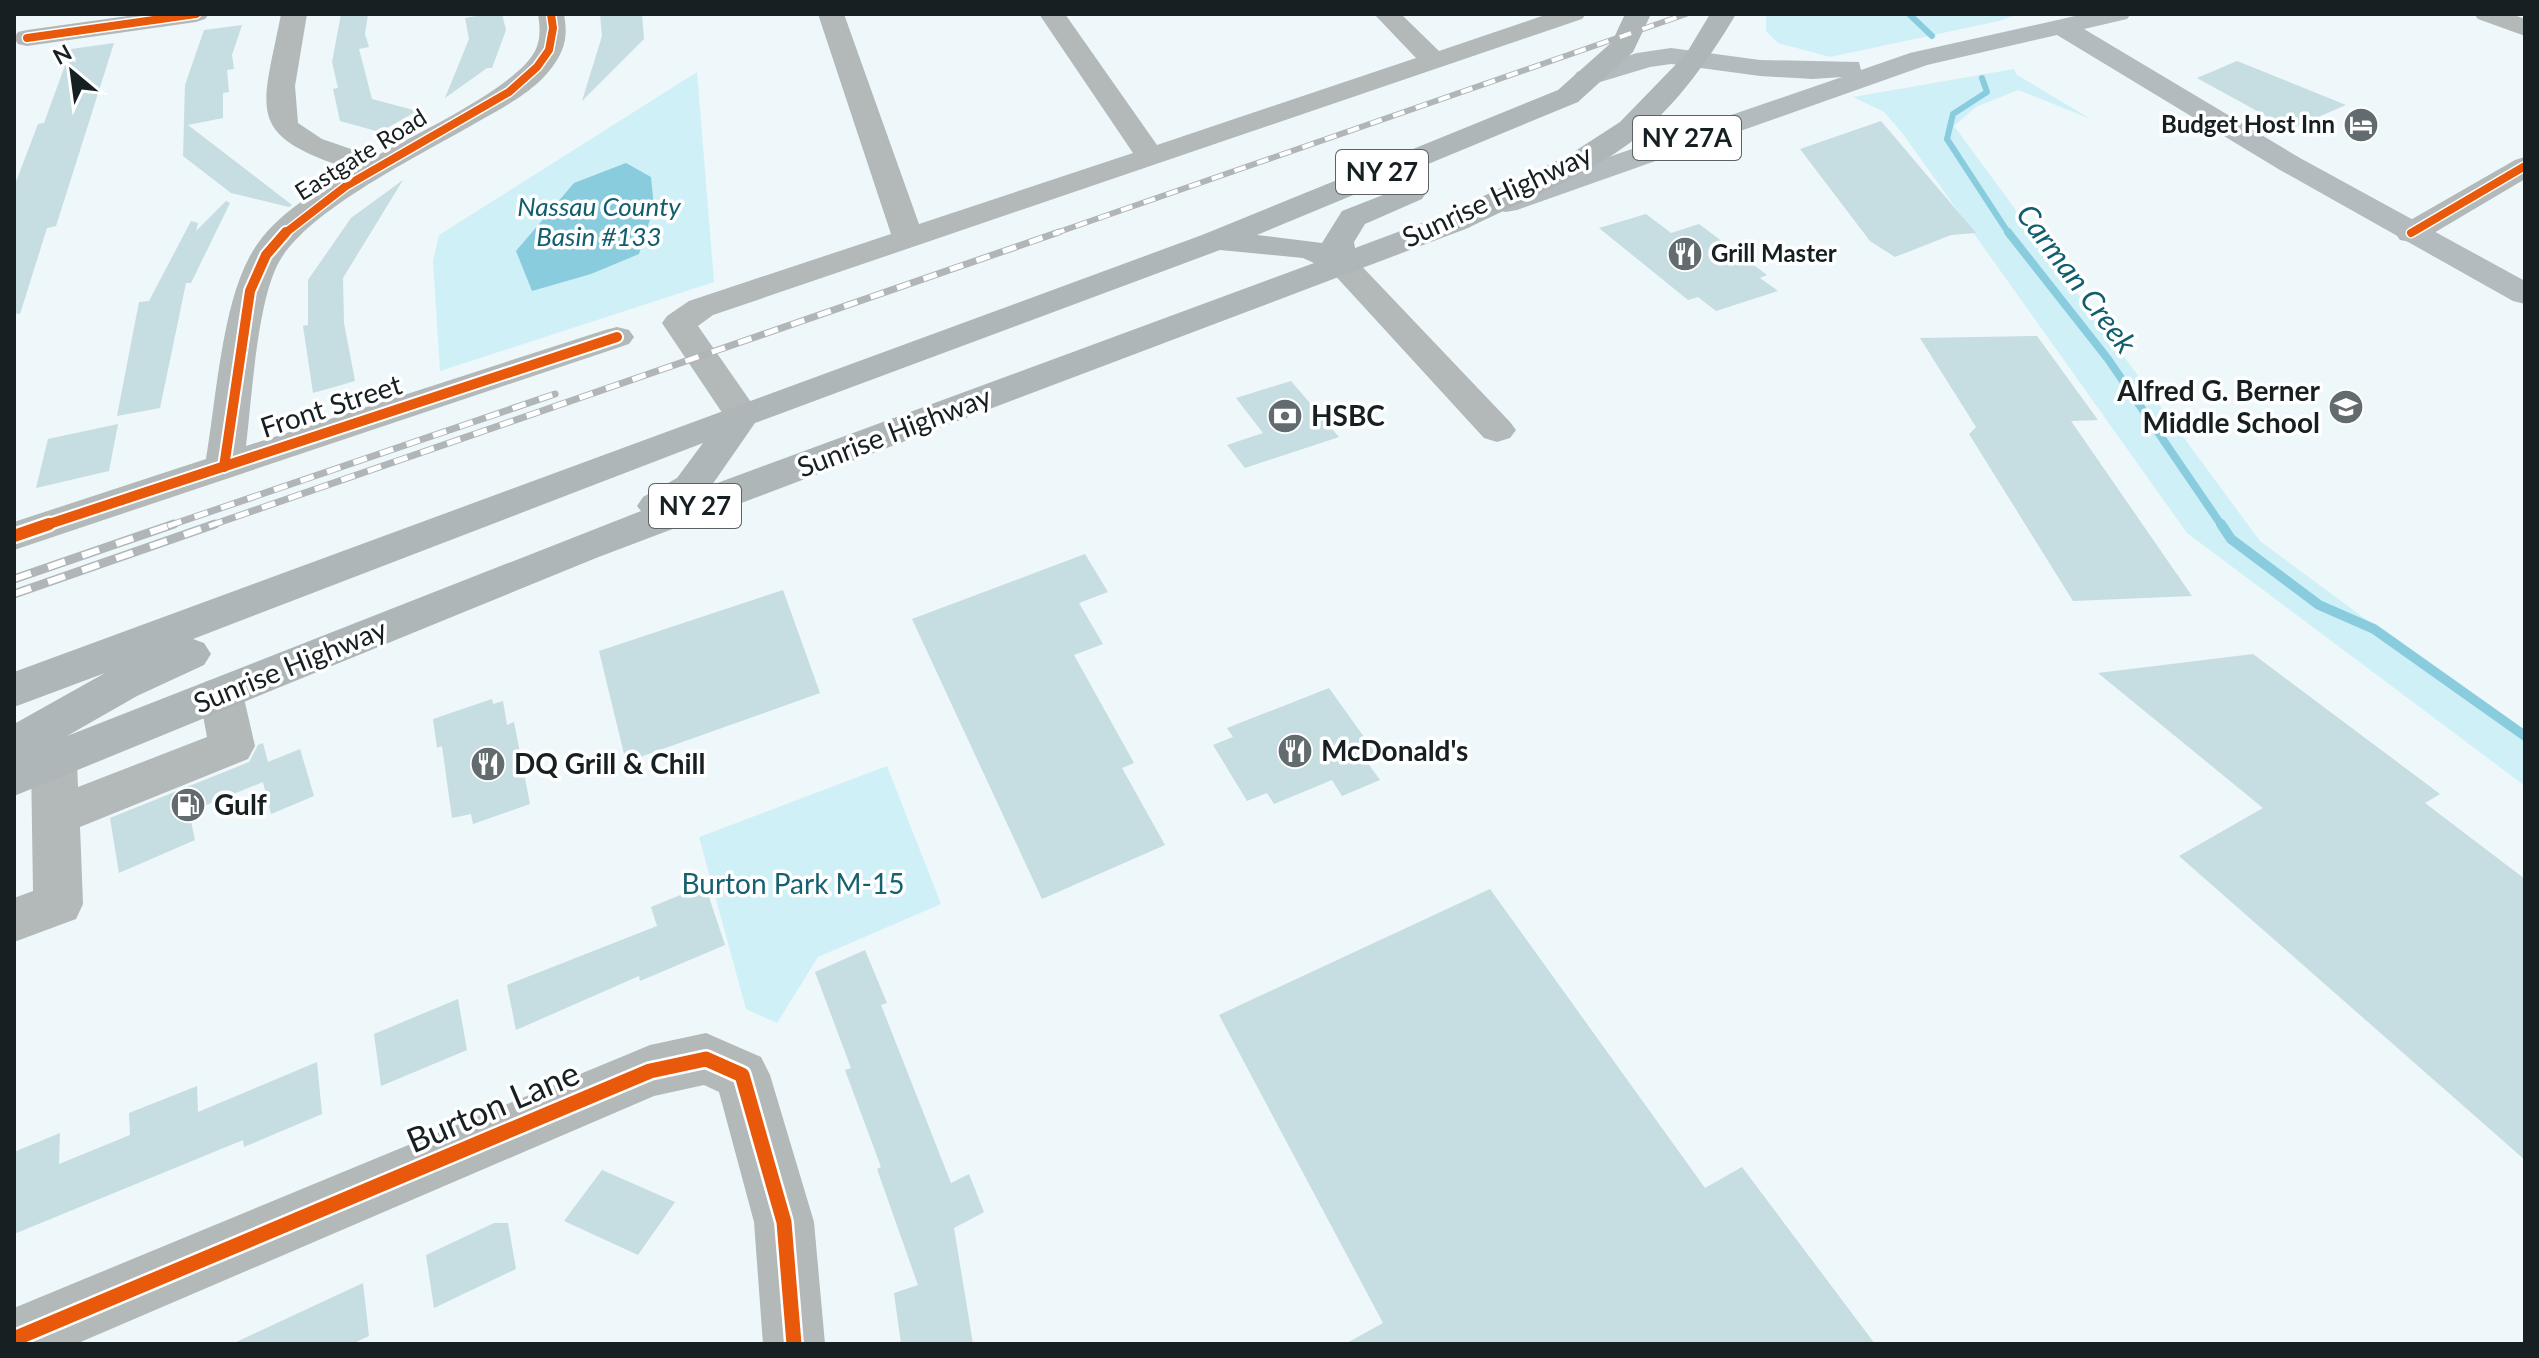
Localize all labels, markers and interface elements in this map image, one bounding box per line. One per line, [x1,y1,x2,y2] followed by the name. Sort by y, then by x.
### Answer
[32,32,112,112] north arrow
[48,38,76,70] text: N
[289,102,431,206] street label: Eastgate Road
[2342,106,2380,144] hotel icon: Budget Host Inn
[2161,109,2335,138] place label: Budget Host Inn
[1633,116,1741,160] road number: NY 27A
[1397,136,1597,254] street label: Sunrise Highway
[1336,150,1428,194] road number: NY 27
[517,190,681,252] water label: Nassau County Basin #133
[2010,196,2146,360] water label: Carman Creek
[1666,235,1704,273] restaurant icon: Grill Master
[1711,238,1837,267] place label: Grill Master
[256,366,406,444] street label: Front Street
[2116,373,2321,439] place label: Alfred G. Berner Middle School
[792,378,996,484] street label: Sunrise Highway
[2327,388,2365,426] school or university icon: Alfred G. Berner Middle School
[1266,397,1304,435] bank icon: HSBC
[1311,398,1385,432] place label: HSBC
[649,484,741,528] road number: NY 27
[188,611,392,719] street label: Sunrise Highway
[1276,732,1314,770] restaurant icon: McDonald's
[1321,733,1468,767] place label: McDonald's
[469,745,507,783] restaurant icon: DQ Grill & Chill
[514,746,706,780] place label: DQ Grill & Chill
[169,786,207,824] fuel station icon: Gulf
[214,787,267,821] place label: Gulf
[682,866,905,900] park label: Burton Park M-15
[400,1051,585,1160] street label: Burton Lane

